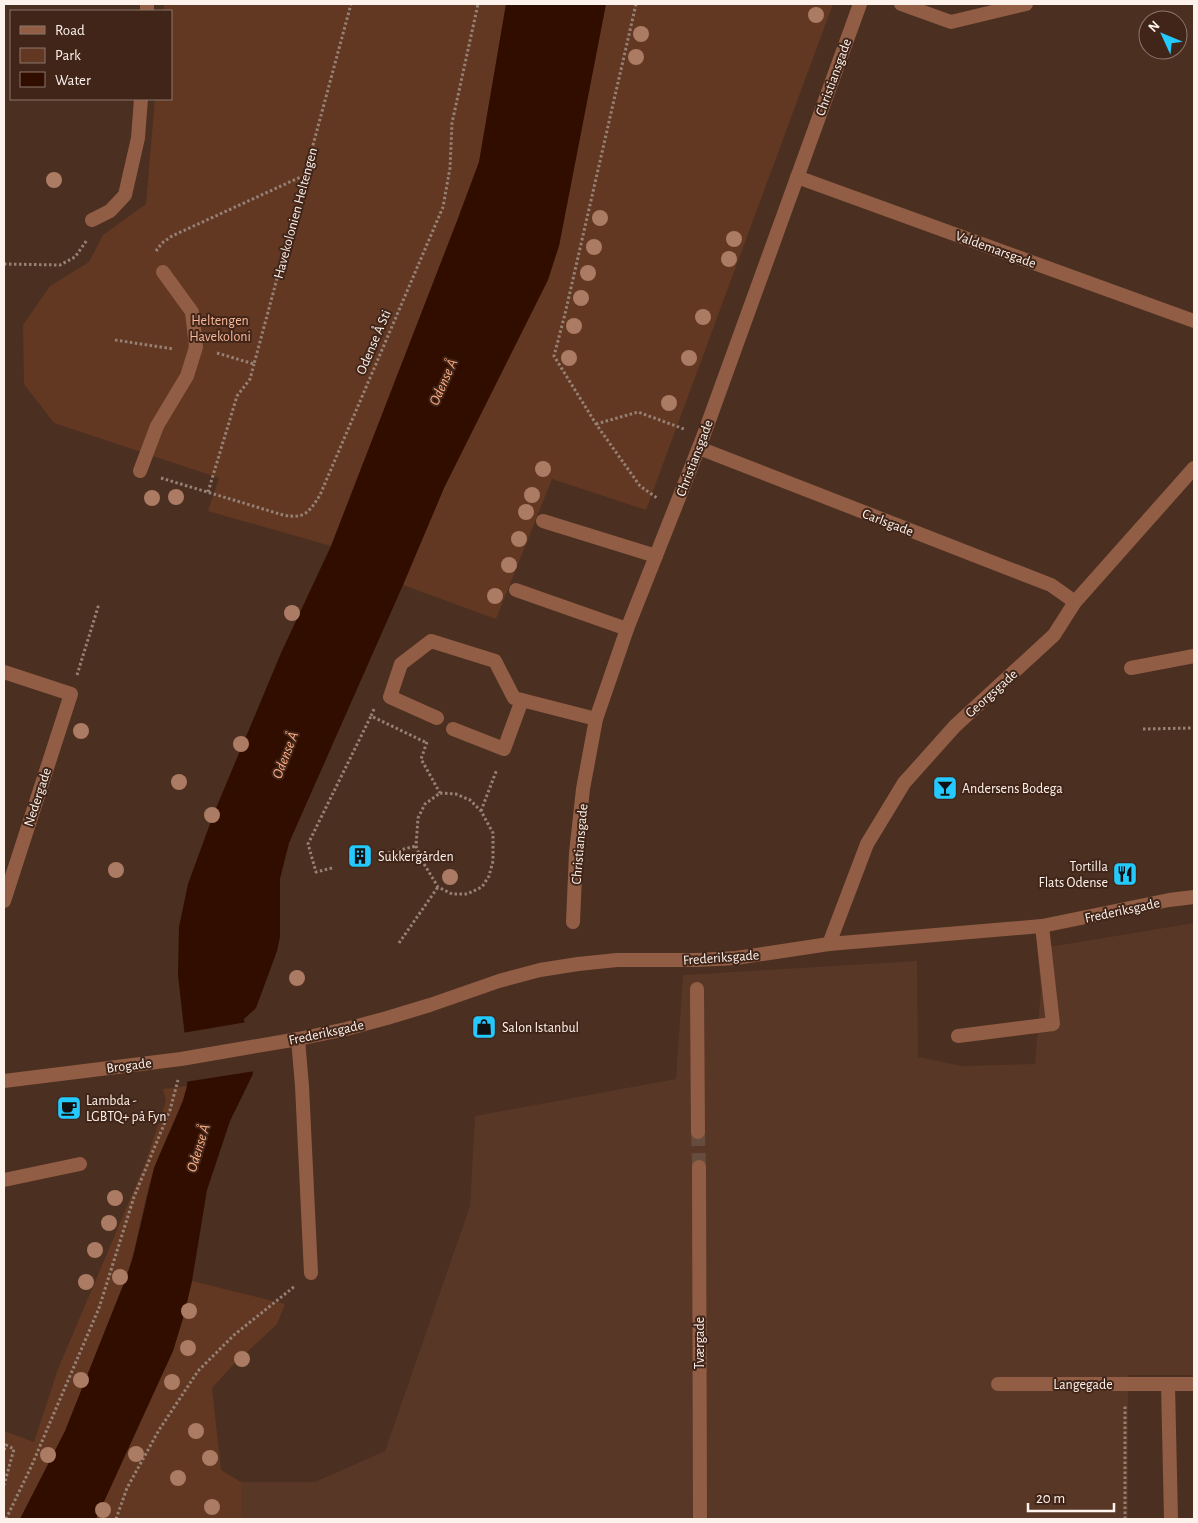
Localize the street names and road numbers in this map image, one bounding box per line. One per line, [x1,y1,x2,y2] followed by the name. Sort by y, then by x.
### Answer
[814,37,854,118] street label: Christiansgade
[272,146,320,280] street label: Havekolonien Heltengen
[953,229,1038,271] street label: Valdemarsgade
[352,307,394,377] street label: Odense Å Sti
[674,418,716,499] street label: Christiansgade
[860,507,915,539] street label: Carlsgade
[963,667,1020,721] street label: Georgsgade
[22,766,54,828] street label: Nedergade
[569,803,590,885] street label: Christiansgade
[1083,896,1161,926] street label: Frederiksgade
[682,948,760,968] street label: Frederiksgade
[287,1018,365,1048] street label: Frederiksgade
[106,1056,153,1076] street label: Brogade
[693,1317,707,1369] street label: Tværgade
[1053,1378,1113,1392] street label: Langegade

